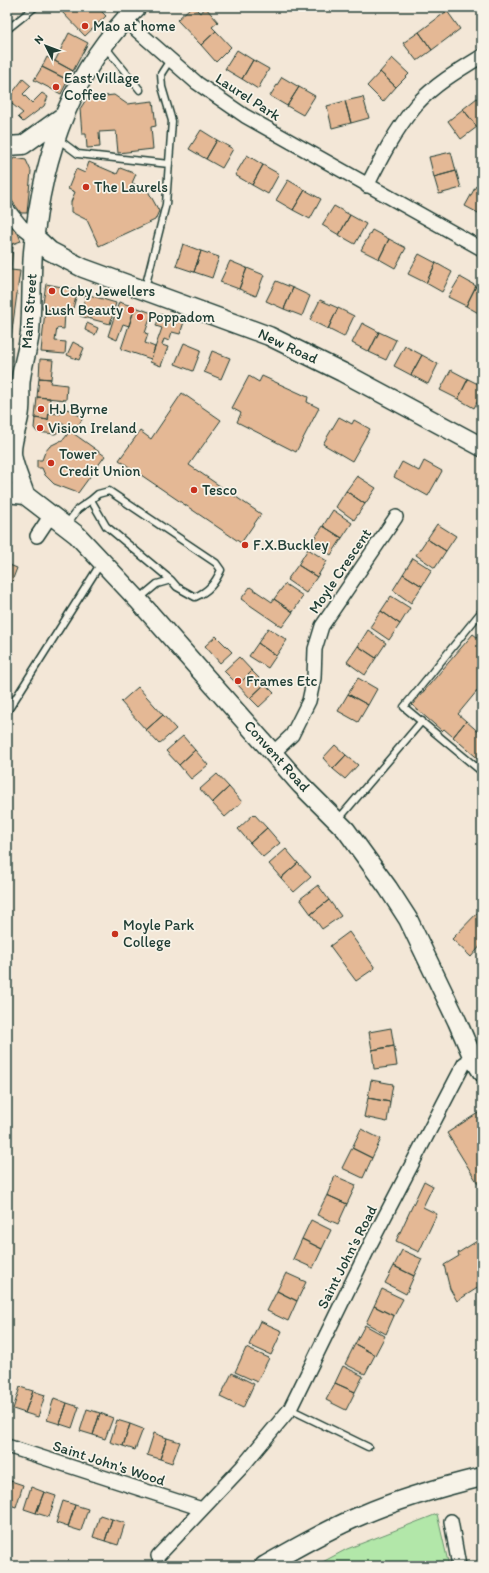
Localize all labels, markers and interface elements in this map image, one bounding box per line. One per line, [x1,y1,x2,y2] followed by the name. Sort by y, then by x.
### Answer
[93,17,176,35] place label: Mao at home
[80,21,90,31] marker: Mao at home
[26,26,66,66] north arrow
[32,33,46,47] text: N
[64,69,139,104] place label: East Village Coffee
[212,69,284,125] street label: Laurel Park
[51,82,61,92] marker: East Village Coffee
[94,178,168,196] place label: The Laurels
[81,182,91,192] marker: The Laurels
[17,272,41,349] street label: Main Street
[60,282,156,300] place label: Coby Jewellers
[47,286,57,296] marker: Coby Jewellers
[44,301,123,319] place label: Lush Beauty
[126,305,136,315] marker: Lush Beauty
[148,308,215,326] place label: Poppadom
[135,312,145,322] marker: Poppadom
[255,324,321,368] street label: New Road
[49,400,108,418] place label: HJ Byrne
[36,404,46,414] marker: HJ Byrne
[48,419,137,437] place label: Vision Ireland
[35,423,45,433] marker: Vision Ireland
[59,445,140,480] place label: Tower Credit Union
[46,458,56,468] marker: Tower Credit Union
[202,481,237,499] place label: Tesco
[189,485,199,495] marker: Tesco
[305,525,375,617] street label: Moyle Crescent
[253,536,328,554] place label: F.X.Buckley
[240,540,250,550] marker: F.X.Buckley
[246,672,318,690] place label: Frames Etc
[233,676,243,686] marker: Frames Etc
[240,717,314,795] street label: Convent Road
[123,916,195,951] place label: Moyle Park College
[110,929,120,939] marker: Moyle Park College
[313,1202,381,1312] street label: Saint John's Road
[51,1436,167,1490] street label: Saint John's Wood

